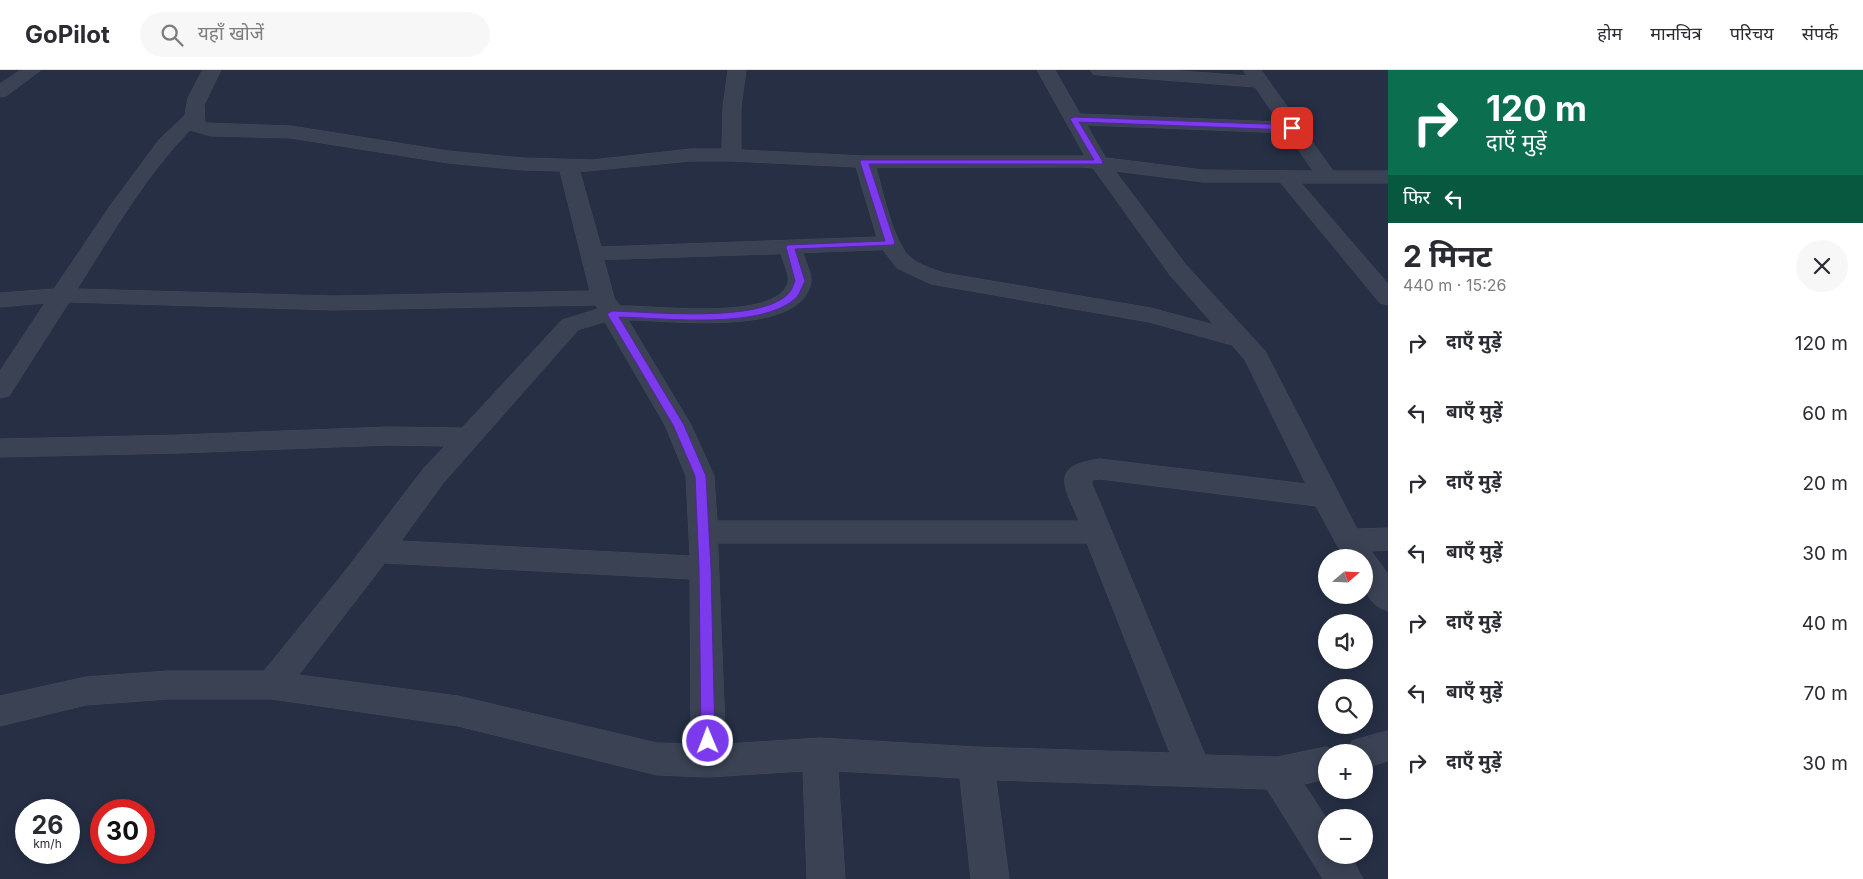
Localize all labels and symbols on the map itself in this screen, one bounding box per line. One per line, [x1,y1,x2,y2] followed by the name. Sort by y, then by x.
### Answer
[1271,107,1313,149] pin
[1318,549,1372,604] north arrow
[681,714,733,766] position arrow
[90,799,155,864] speed limit sign: 30

